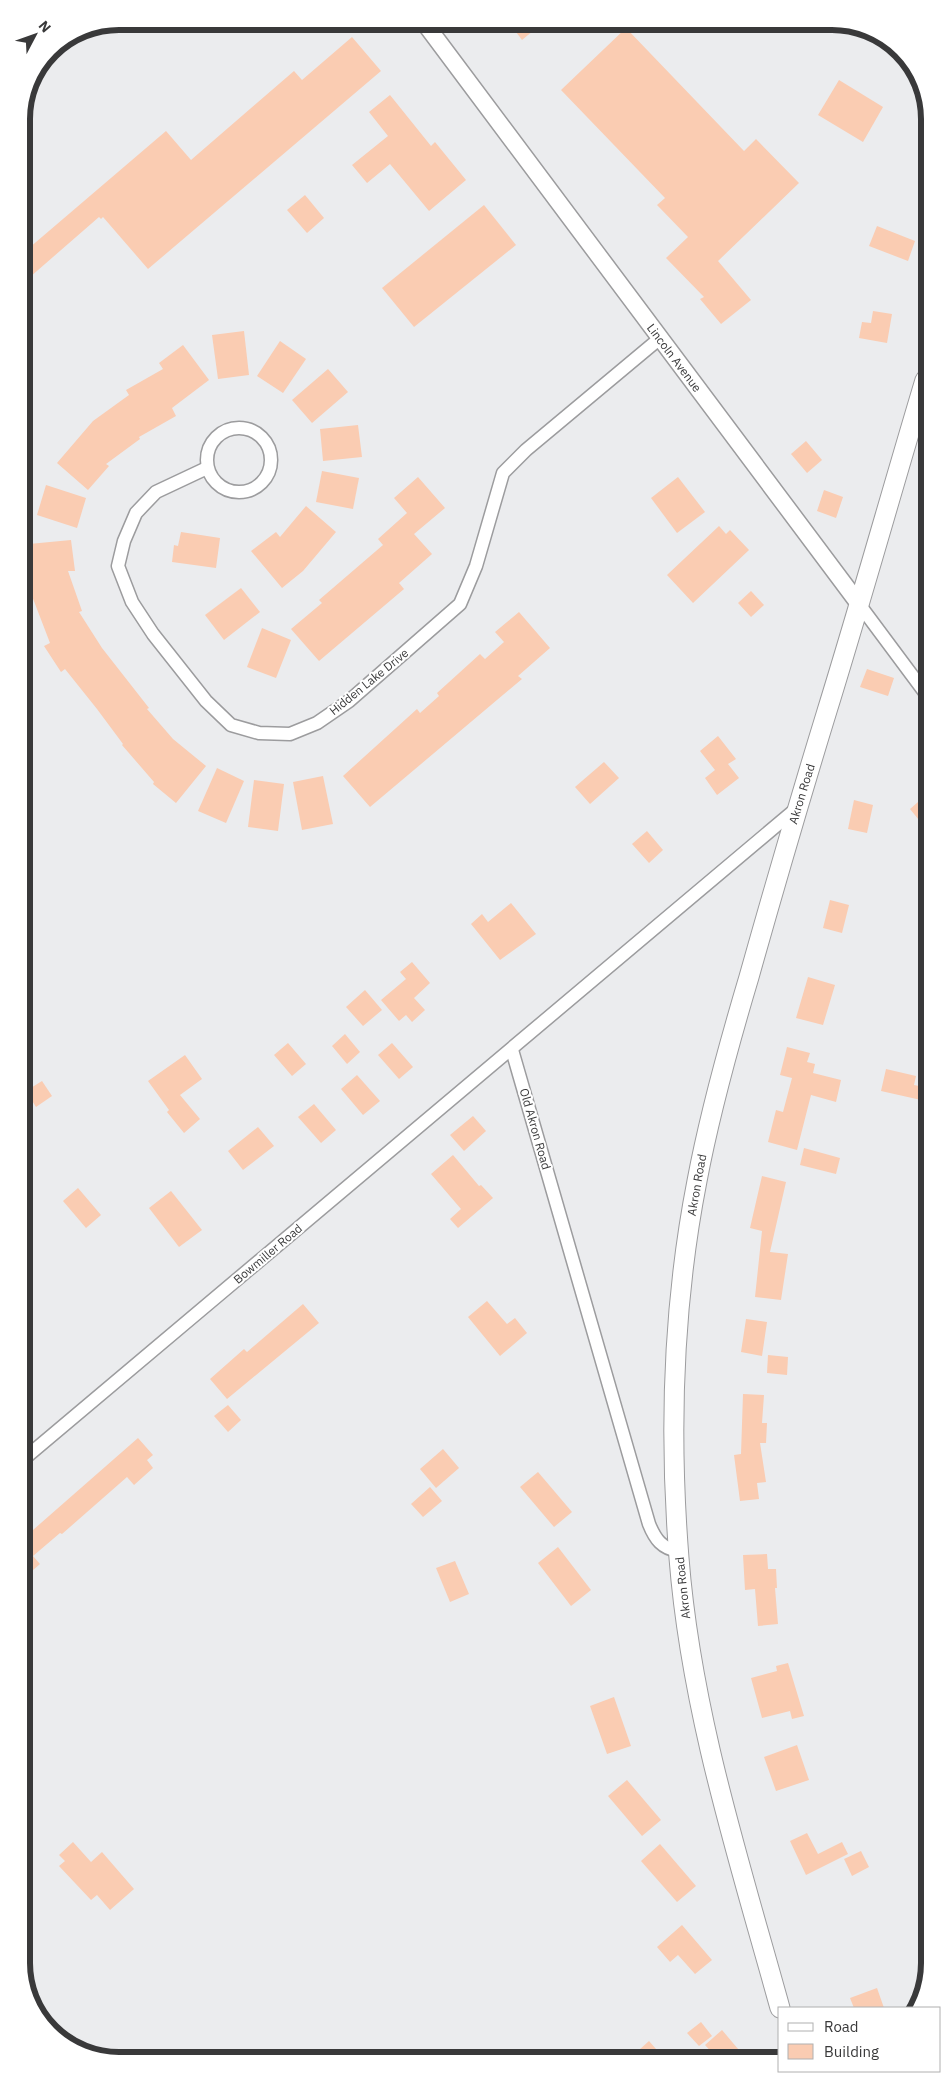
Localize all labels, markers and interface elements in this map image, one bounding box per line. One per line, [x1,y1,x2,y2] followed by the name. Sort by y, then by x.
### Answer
[10,10,60,60] north arrow
[35,17,55,36] text: N
[644,321,705,395] street label: Lincoln Avenue
[326,645,412,718] street label: Hidden Lake Drive
[785,762,818,826] street label: Akron Road
[517,1086,554,1171] street label: Old Akron Road
[684,1153,709,1217] street label: Akron Road
[230,1221,305,1287] street label: Bowmiller Road
[672,1556,693,1620] street label: Akron Road
[778,2007,941,2072] legend
[824,2017,859,2036] text: Road
[824,2042,879,2061] text: Building

